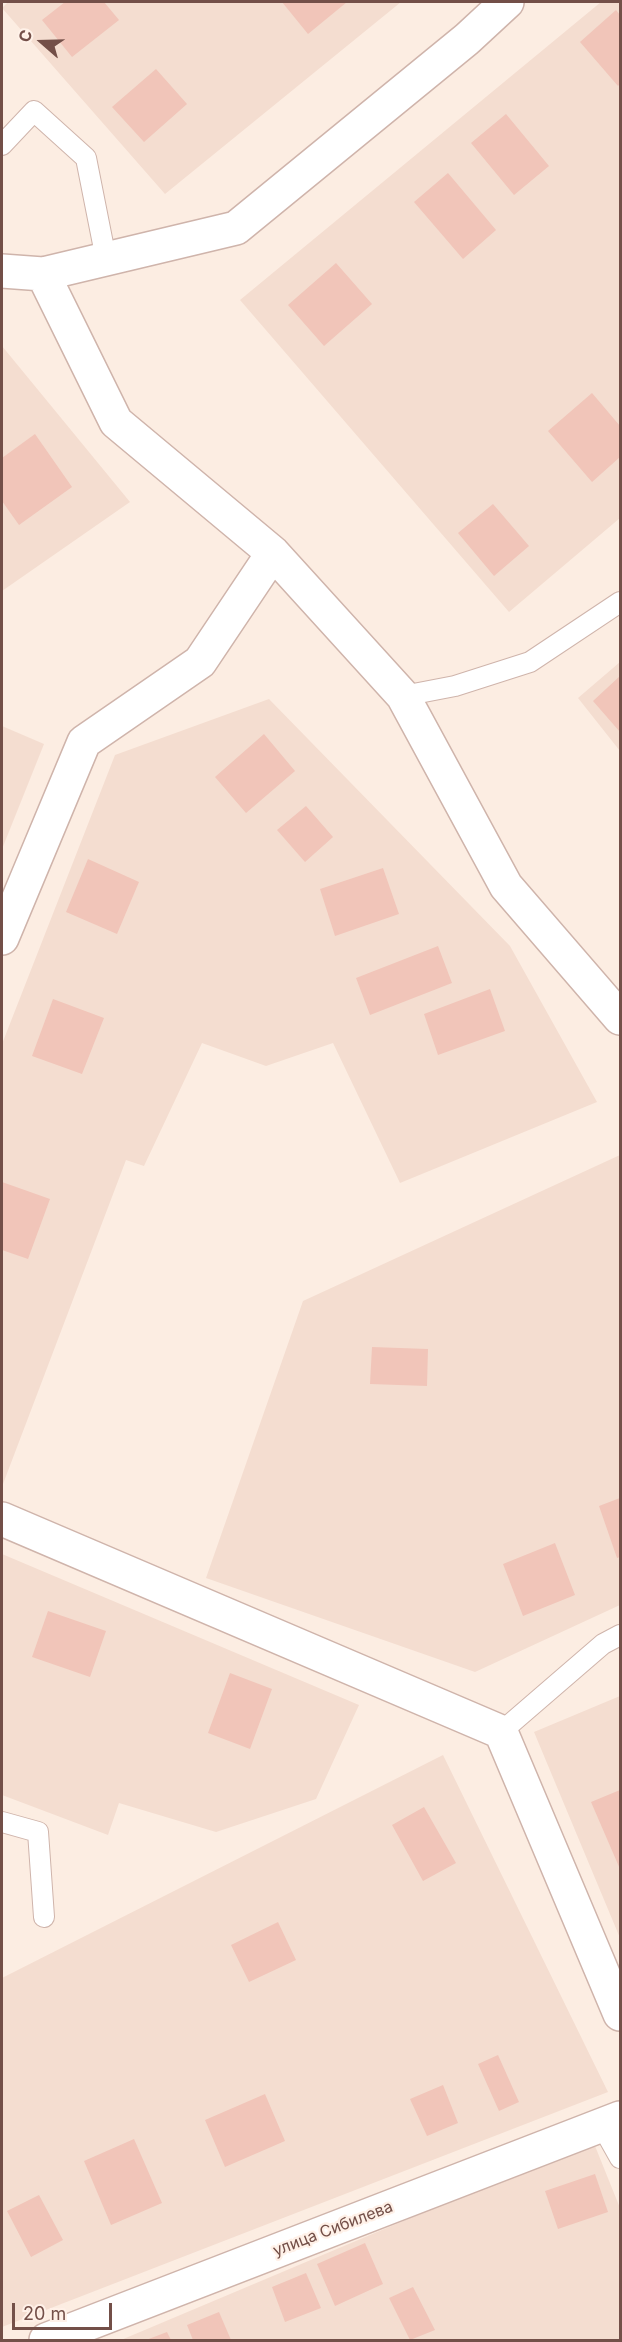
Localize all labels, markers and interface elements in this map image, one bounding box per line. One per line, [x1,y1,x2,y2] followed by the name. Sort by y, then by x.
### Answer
[12,12,72,72] north arrow
[14,27,37,45] text: С
[270,2197,396,2261] street label: улица Сибилева
[15,2291,116,2329] scale bar
[23,2303,66,2324] text: 20 m

